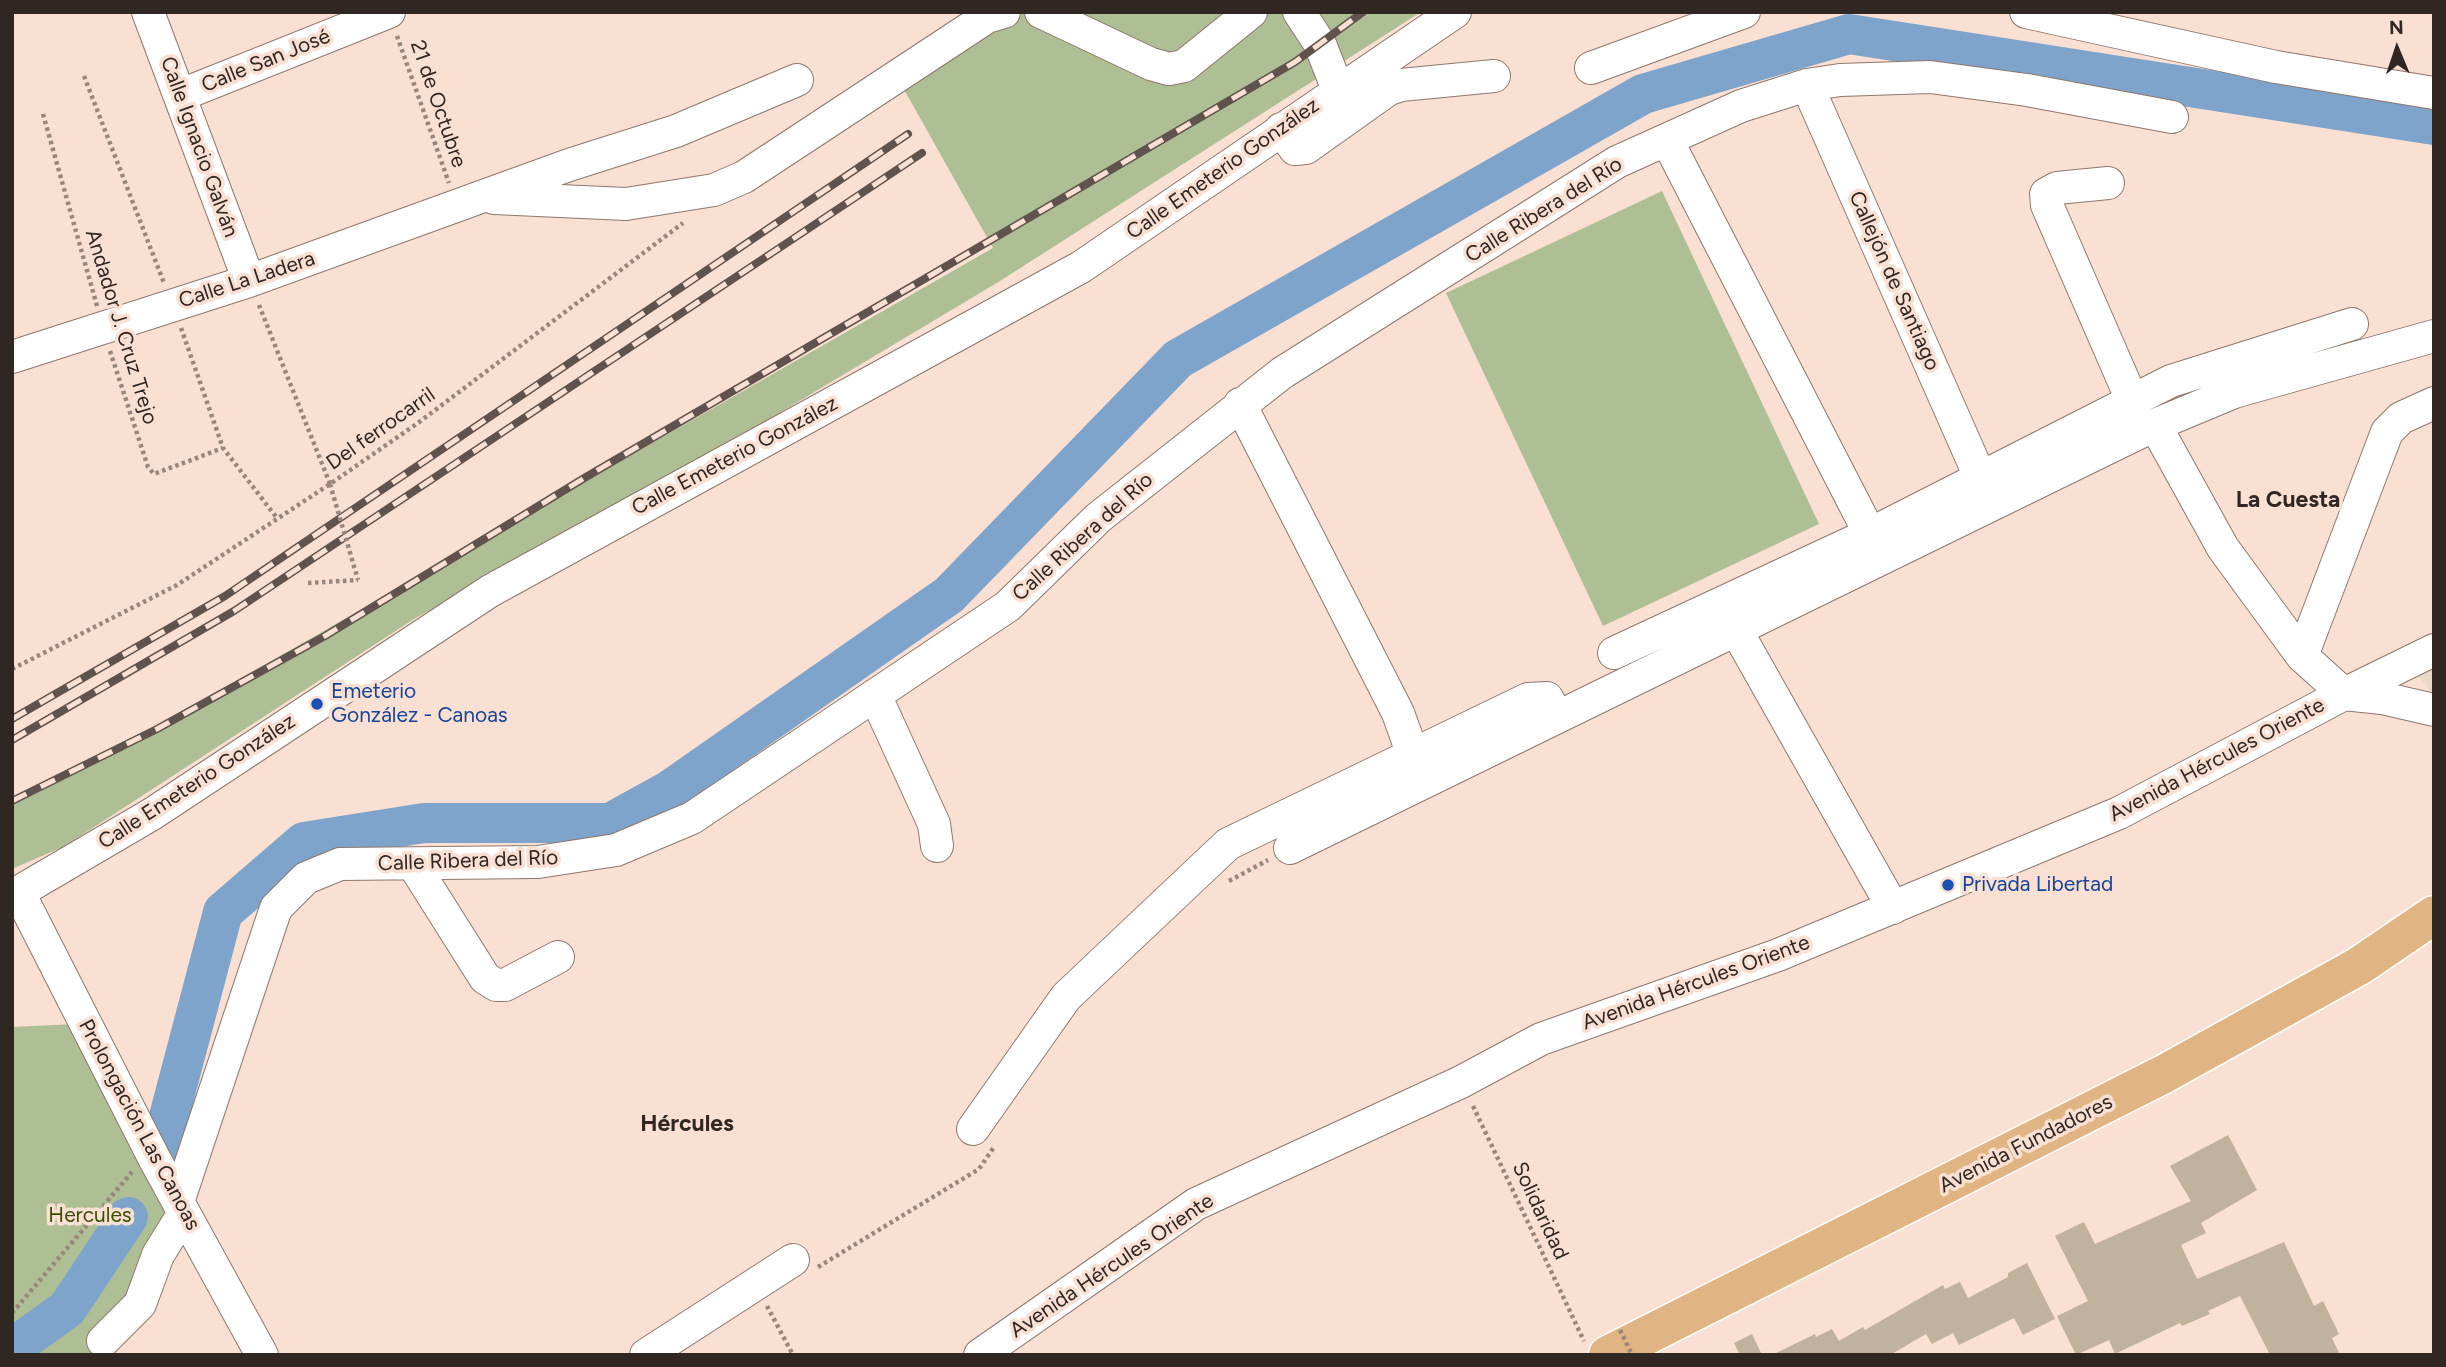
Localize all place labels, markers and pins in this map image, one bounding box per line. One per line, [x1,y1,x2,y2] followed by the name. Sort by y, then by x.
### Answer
[331,679,508,729] place label: Emeterio González - Canoas
[309,696,325,712] marker: Emeterio González - Canoas
[1962,872,2113,898] place label: Privada Libertad
[1940,877,1956,893] marker: Privada Libertad

